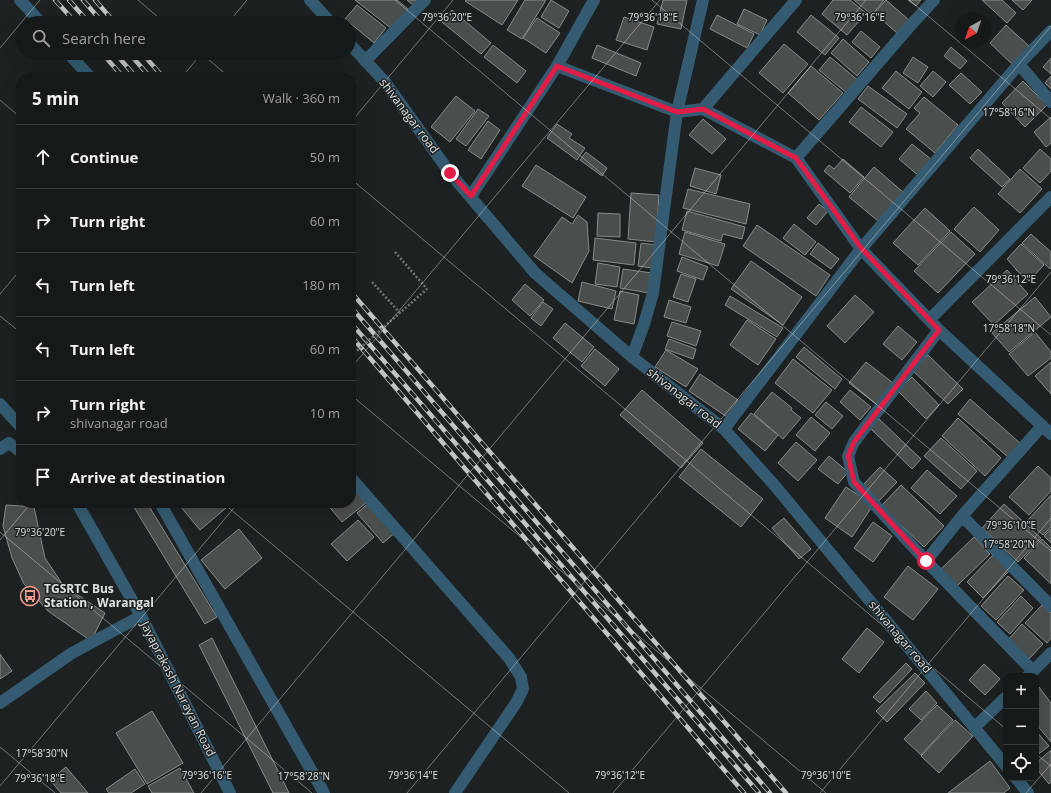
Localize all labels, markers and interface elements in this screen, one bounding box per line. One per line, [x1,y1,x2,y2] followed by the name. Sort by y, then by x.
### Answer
[422,10,472,24] text: 79°36'20"E
[628,10,678,24] text: 79°36'18"E
[835,10,885,24] text: 79°36'16"E
[955,12,991,48] north arrow
[16,16,356,60] search box
[30,27,52,49] icon: search
[62,28,146,48] text: Search here
[375,75,443,157] street label: shivanagar road
[32,87,79,110] text: 5 min
[263,89,340,107] text: Walk · 360 m
[983,105,1035,119] text: 17°58'16"N
[32,146,54,168] icon: ahead
[70,147,138,167] text: Continue
[310,148,340,166] text: 50 m
[441,164,459,182] route end
[32,210,54,232] icon: right
[70,211,145,231] text: Turn right
[310,212,340,230] text: 60 m
[986,272,1036,286] text: 79°36'12"E
[32,274,54,296] icon: left
[70,275,135,295] text: Turn left
[302,276,340,294] text: 180 m
[983,321,1035,335] text: 17°58'18"N
[32,338,54,360] icon: left
[70,339,135,359] text: Turn left
[310,340,340,358] text: 60 m
[644,363,725,432] street label: shivanagar road
[70,394,145,414] text: Turn right
[32,402,54,424] icon: right
[310,404,340,422] text: 10 m
[70,414,168,432] text: shivanagar road
[32,466,54,488] icon: arrive
[70,467,225,487] text: Arrive at destination
[986,518,1036,532] text: 79°36'10"E
[15,525,65,539] text: 79°36'20"E
[983,537,1035,551] text: 17°58'20"N
[917,552,935,570] route start
[44,580,154,611] place label: TGSRTC Bus Station , Warangal
[19,585,41,607] bus stop icon: TGSRTC Bus Station , Warangal
[865,597,936,677] street label: shivanagar road
[136,617,220,759] street label: Jayaprakash Narayan Road
[1003,673,1039,781] map controls
[1003,673,1039,709] button: +
[1003,709,1039,745] button: −
[1003,745,1039,781] button: locate
[16,746,68,760] text: 17°58'30"N
[182,768,232,782] text: 79°36'16"E
[388,768,438,782] text: 79°36'14"E
[595,768,645,782] text: 79°36'12"E
[801,768,851,782] text: 79°36'10"E
[278,769,330,783] text: 17°58'28"N
[15,771,65,785] text: 79°36'18"E

